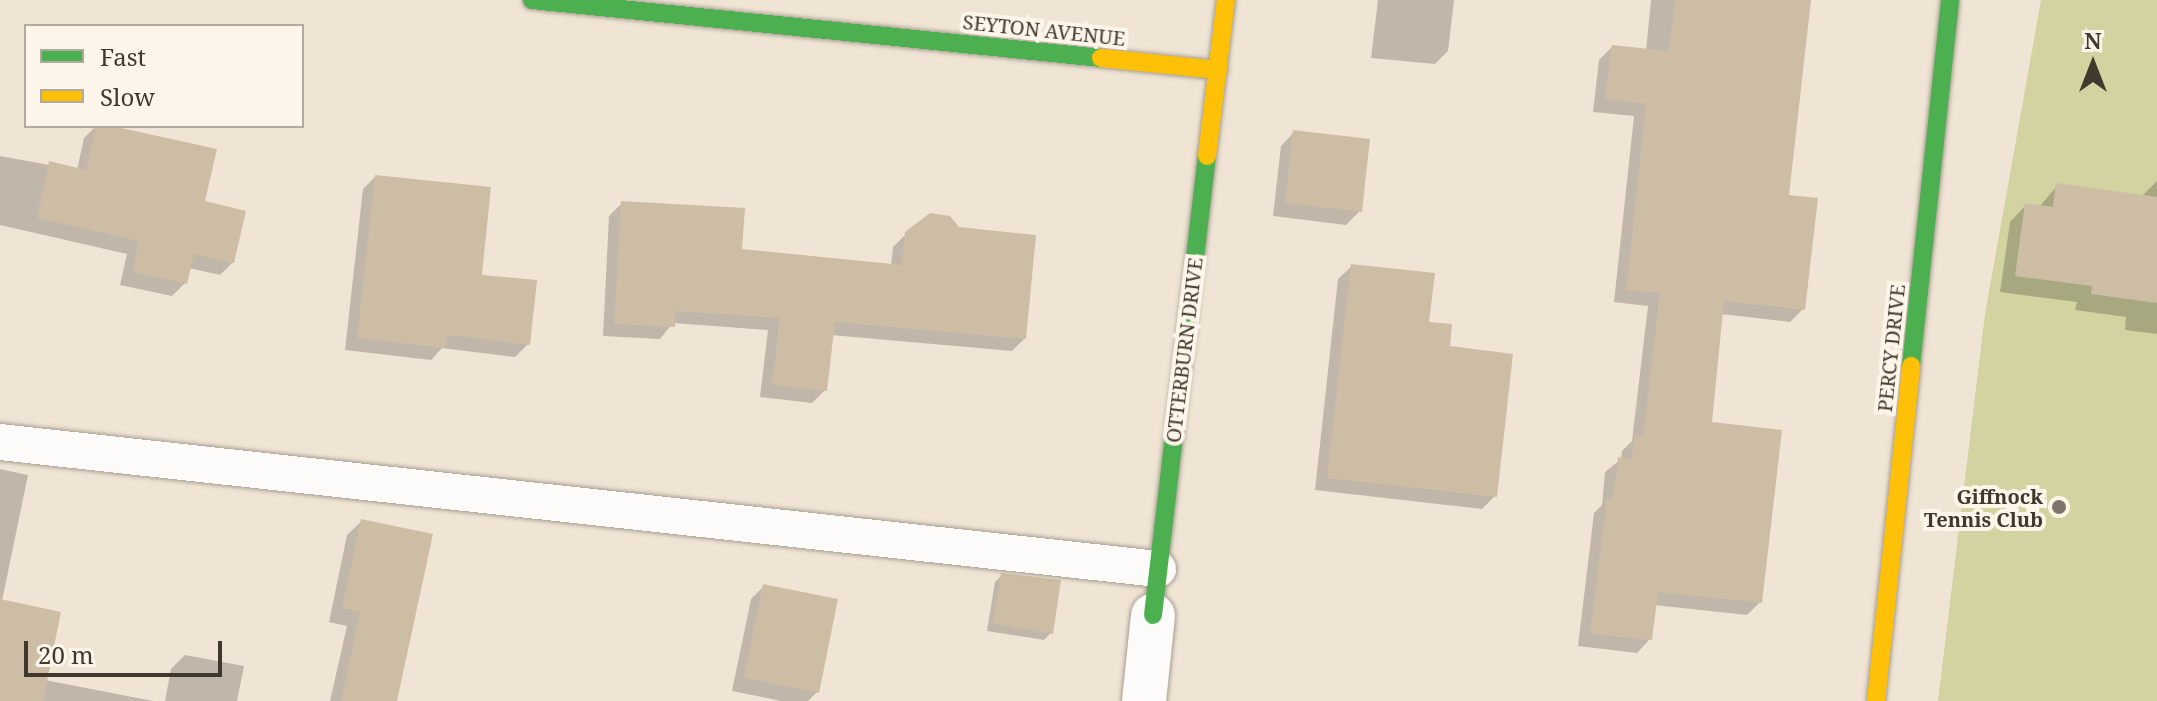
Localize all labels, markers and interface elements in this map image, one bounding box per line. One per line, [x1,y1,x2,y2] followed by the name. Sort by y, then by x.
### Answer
[962,10,1126,50] street label: SEYTON AVENUE
[24,24,304,128] legend
[2053,24,2133,104] north arrow
[2084,25,2102,55] text: N
[100,40,146,73] text: Fast
[100,80,155,113] text: Slow
[1161,256,1207,444] street label: OTTERBURN DRIVE
[1872,283,1910,413] street label: PERCY DRIVE
[1924,484,2043,531] place label: Giffnock Tennis Club
[2050,498,2068,516] marker: Giffnock Tennis Club
[28,625,226,675] scale bar
[38,638,94,671] text: 20 m

